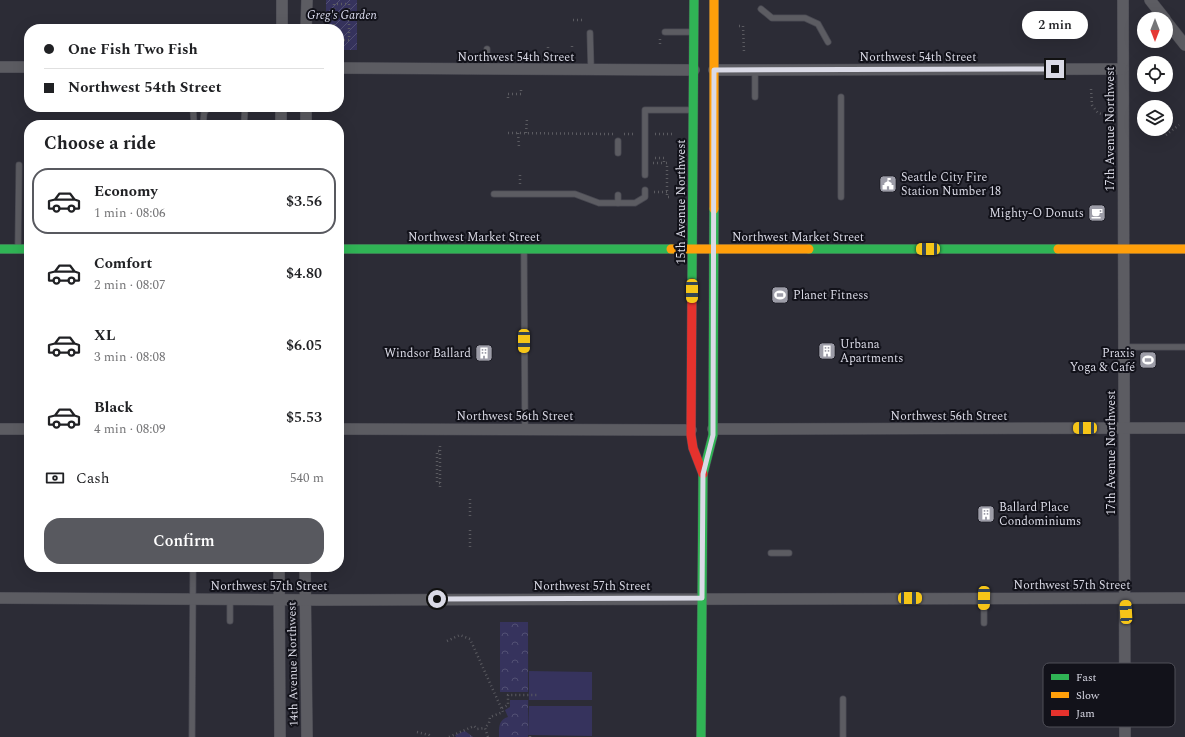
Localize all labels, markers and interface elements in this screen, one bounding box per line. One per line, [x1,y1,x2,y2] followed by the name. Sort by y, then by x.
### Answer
[307,6,378,25] park label: Greg's Garden
[1022,11,1088,39] callout: 2 min
[1137,12,1173,48] north arrow
[1137,12,1173,136] map controls
[1038,15,1072,35] text: 2 min
[68,38,198,61] text: One Fish Two Fish
[458,48,574,67] street label: Northwest 54th Street
[860,48,976,67] street label: Northwest 54th Street
[1137,56,1173,92] button: locate
[1046,60,1064,78] route end
[1101,67,1120,191] street label: 17th Avenue Northwest
[68,76,221,99] text: Northwest 54th Street
[1137,100,1173,136] button: layers
[44,130,156,157] text: Choose a ride
[672,140,691,264] street label: 15th Avenue Northwest
[901,168,1001,201] place label: Seattle City Fire Station Number 18
[878,174,898,194] public building icon: Seattle City Fire Station Number 18
[94,180,158,203] text: Economy
[46,183,82,219] icon: car
[286,190,322,213] text: $3.56
[94,203,166,223] text: 1 min · 08:06
[1087,203,1107,223] cafe icon: Mighty-O Donuts
[989,204,1084,223] place label: Mighty-O Donuts
[408,228,540,247] street label: Northwest Market Street
[732,228,864,247] street label: Northwest Market Street
[916,243,940,255] car
[94,252,152,275] text: Comfort
[46,255,82,291] icon: car
[286,262,322,285] text: $4.80
[94,275,166,295] text: 2 min · 08:07
[686,279,698,303] car
[770,285,790,305] sports icon: Planet Fitness
[793,286,869,305] place label: Planet Fitness
[94,324,115,347] text: XL
[46,327,82,363] icon: car
[518,329,530,353] car
[286,334,322,357] text: $6.05
[840,335,903,368] place label: Urbana Apartments
[817,341,837,361] building icon: Urbana Apartments
[474,343,494,363] building icon: Windsor Ballard
[384,344,471,363] place label: Windsor Ballard
[1070,344,1135,377] place label: Praxis Yoga & Café
[94,347,166,367] text: 3 min · 08:08
[1138,350,1158,370] sports icon: Praxis Yoga & Café
[1102,391,1121,515] street label: 17th Avenue Northwest
[94,396,133,419] text: Black
[46,399,82,435] icon: car
[286,406,322,429] text: $5.53
[457,407,573,426] street label: Northwest 56th Street
[891,407,1007,426] street label: Northwest 56th Street
[94,419,166,439] text: 4 min · 08:09
[1073,422,1097,434] car
[44,467,66,489] icon: cash
[76,467,109,490] text: Cash
[290,468,324,488] text: 540 m
[999,498,1081,531] place label: Ballard Place Condominiums
[976,504,996,524] building icon: Ballard Place Condominiums
[44,518,324,564] button: Confirm
[1014,576,1130,595] street label: Northwest 57th Street
[211,577,327,596] street label: Northwest 57th Street
[534,577,650,596] street label: Northwest 57th Street
[978,586,990,610] car
[428,590,446,608] route start
[898,592,922,604] car
[1119,600,1133,624] car
[282,601,304,727] street label: 14th Avenue Northwest
[1043,663,1175,727] legend
[1076,669,1097,686] text: Fast
[1076,687,1100,704] text: Slow
[1076,705,1095,722] text: Jam

